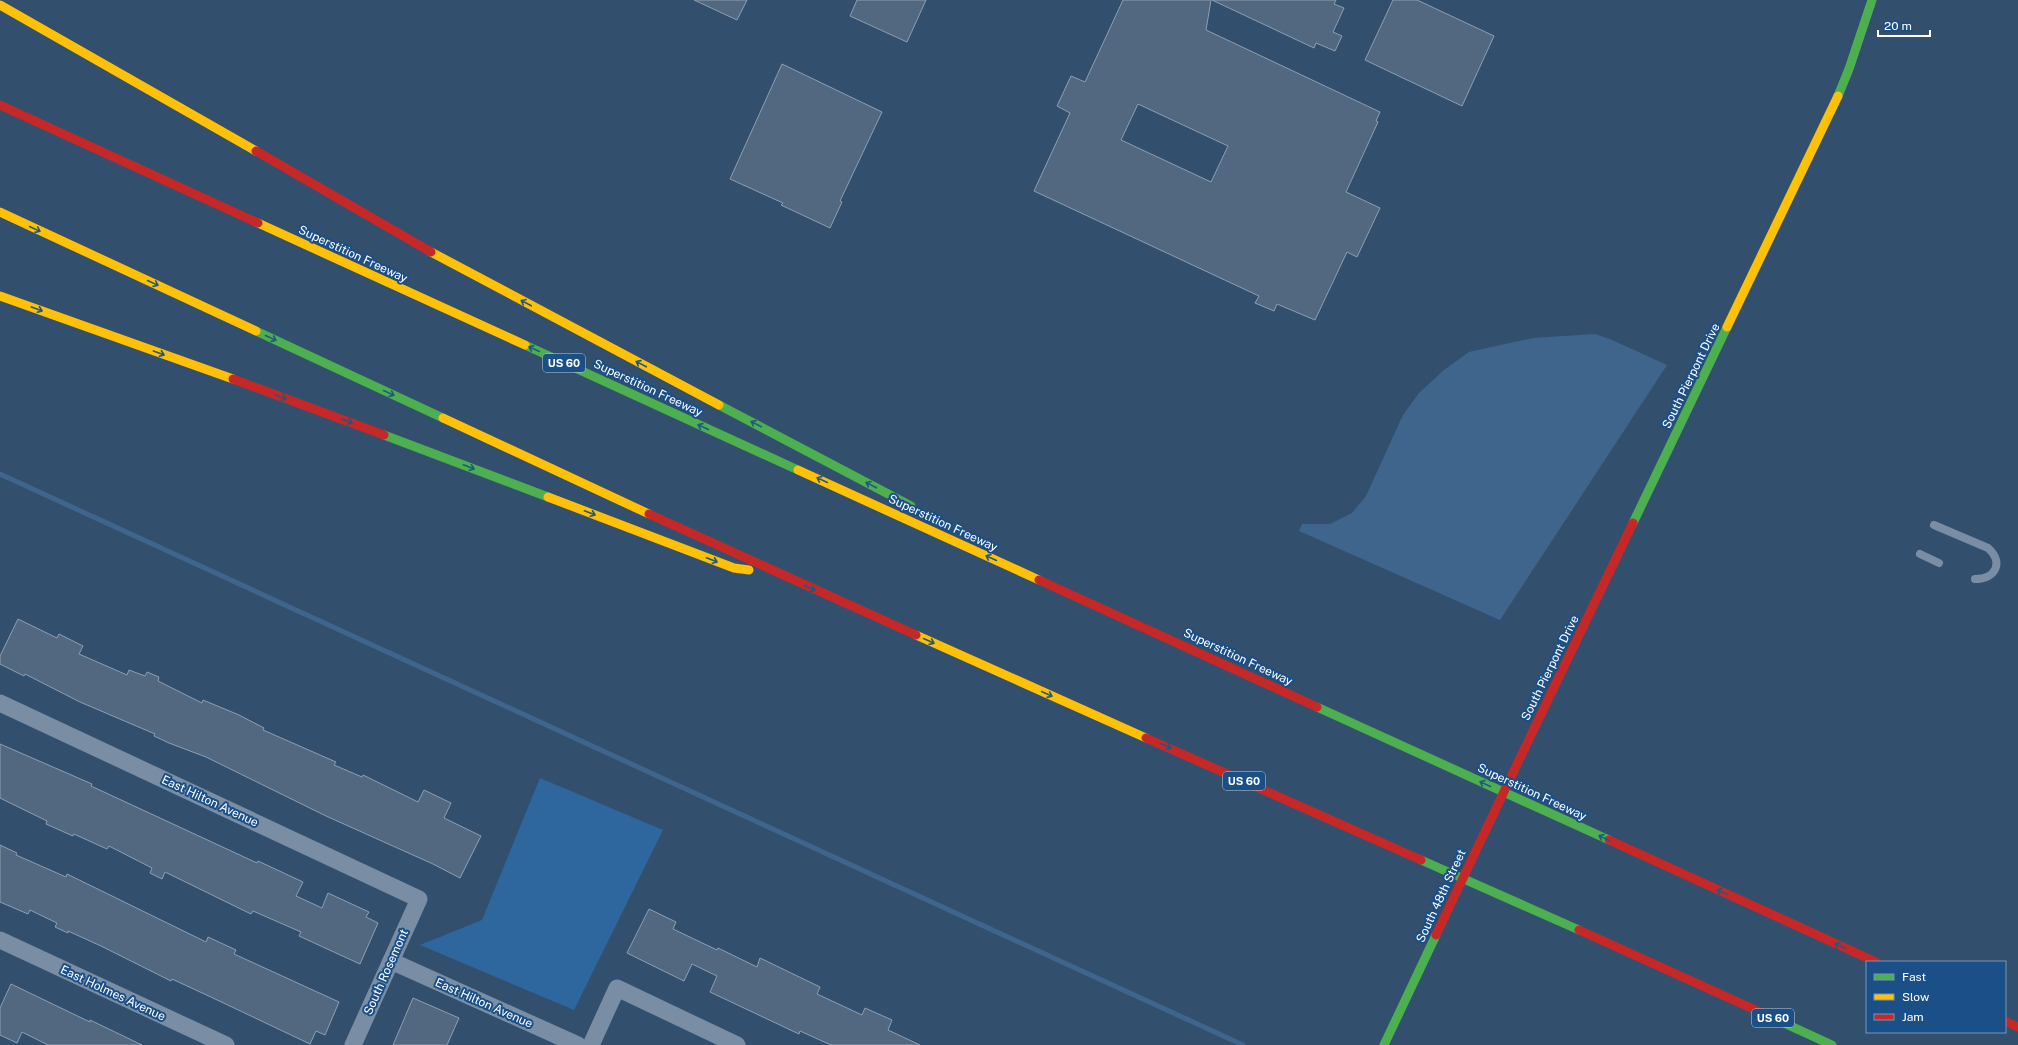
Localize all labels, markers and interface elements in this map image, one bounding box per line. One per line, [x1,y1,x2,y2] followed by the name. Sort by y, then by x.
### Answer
[1878,12,1930,38] scale bar
[1884,19,1912,33] text: 20 m
[296,223,410,286] street label: Superstition Freeway
[29,225,41,233] one-way arrow
[147,280,159,287] one-way arrow
[520,299,532,306] one-way arrow
[30,305,42,313] one-way arrow
[1659,321,1723,431] street label: South Pierpont Drive
[265,335,277,342] one-way arrow
[529,345,541,352] one-way arrow
[153,349,165,357] one-way arrow
[543,354,585,372] road number: US 60
[591,357,705,420] street label: Superstition Freeway
[635,360,647,367] one-way arrow
[383,389,395,397] one-way arrow
[275,393,287,401] one-way arrow
[341,418,353,426] one-way arrow
[750,420,762,428] one-way arrow
[698,422,710,430] one-way arrow
[462,464,474,472] one-way arrow
[816,476,828,484] one-way arrow
[865,481,877,488] one-way arrow
[886,492,1000,555] street label: Superstition Freeway
[584,510,596,518] one-way arrow
[985,554,997,561] one-way arrow
[705,556,717,564] one-way arrow
[803,585,815,592] one-way arrow
[1518,613,1582,723] street label: South Pierpont Drive
[1181,626,1295,689] street label: Superstition Freeway
[922,638,934,645] one-way arrow
[1041,690,1053,698] one-way arrow
[1160,743,1172,751] one-way arrow
[1475,761,1589,824] street label: Superstition Freeway
[159,772,261,830] street label: East Hilton Avenue
[1223,772,1265,790] road number: US 60
[1480,780,1492,787] one-way arrow
[1598,834,1610,841] one-way arrow
[1413,847,1469,945] street label: South 48th Street
[1716,888,1728,895] one-way arrow
[361,927,411,1017] street label: South Rosemont
[1835,942,1847,949] one-way arrow
[1866,961,2006,1033] legend
[58,963,168,1024] street label: East Holmes Avenue
[1902,970,1927,984] text: Fast
[433,975,535,1031] street label: East Hilton Avenue
[1902,990,1930,1004] text: Slow
[1752,1009,1794,1027] road number: US 60
[1902,1010,1924,1024] text: Jam

